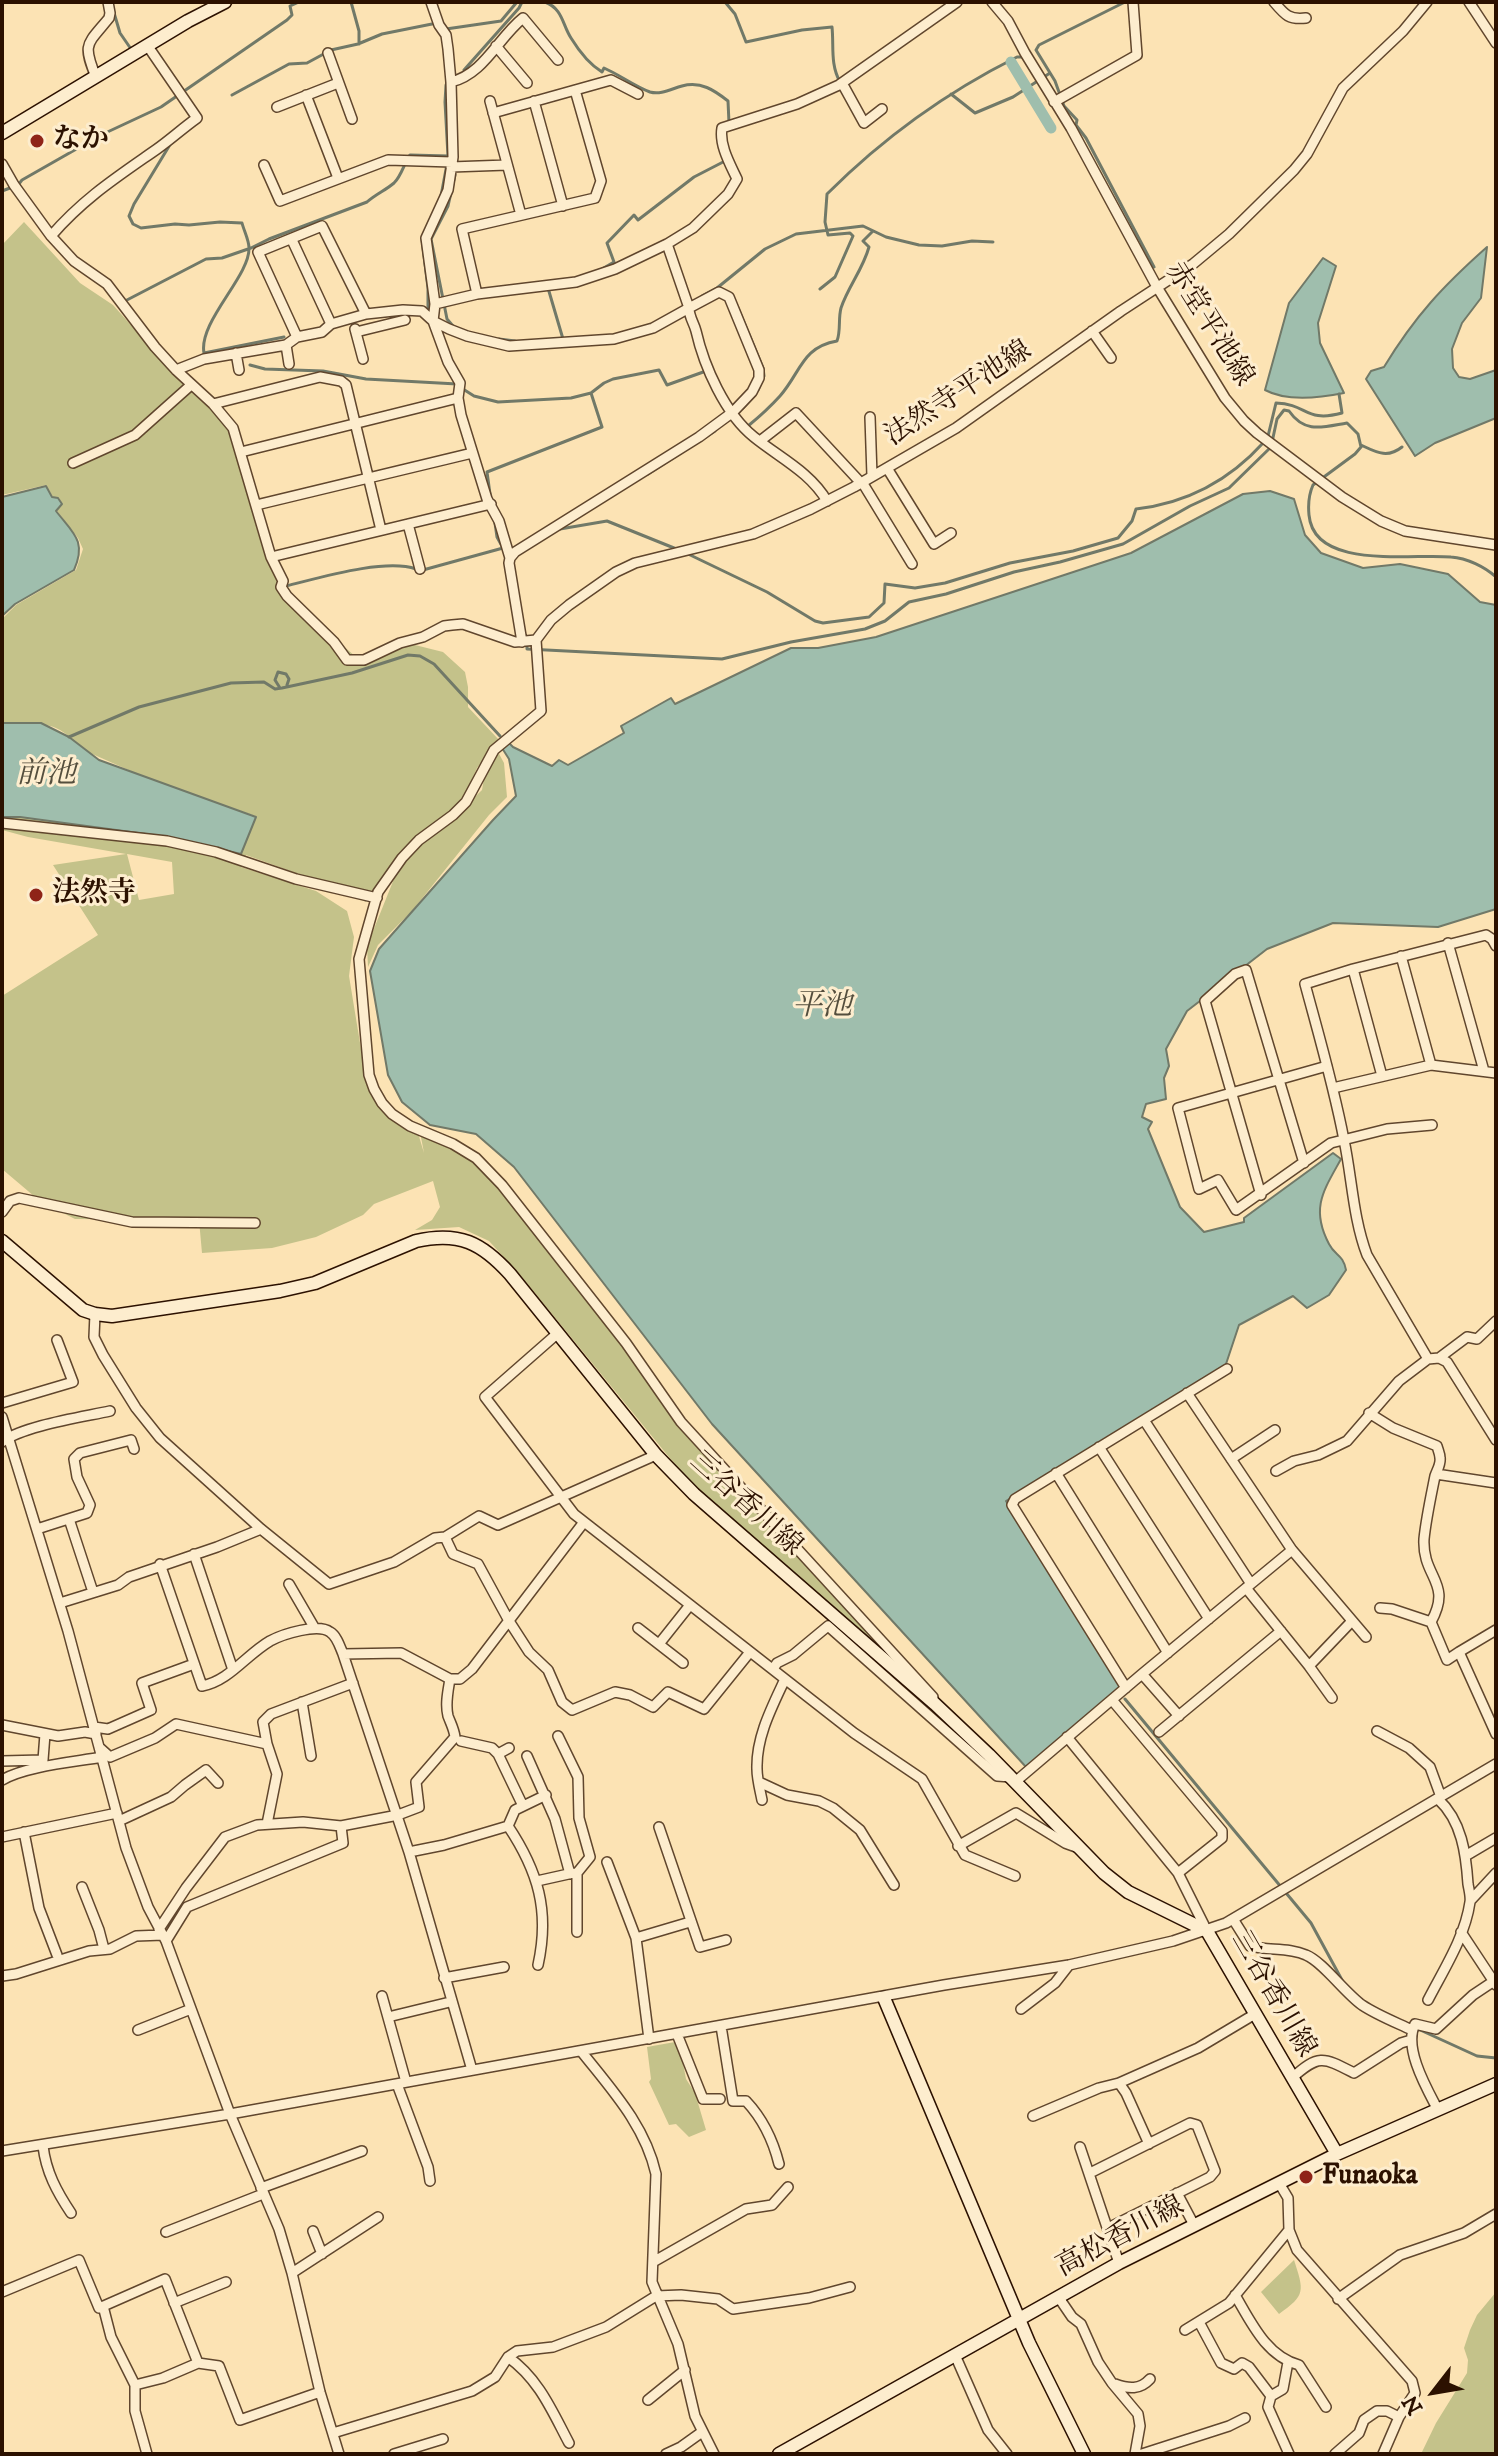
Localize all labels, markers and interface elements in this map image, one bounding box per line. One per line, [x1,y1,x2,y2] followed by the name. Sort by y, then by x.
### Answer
[53,124,109,158] place label: なか
[28,132,46,150] marker: なか
[1157,257,1259,393] street label: 赤堂平池線
[879,335,1039,455] street label: 法然寺平池線
[16,758,76,794] water label: 前池
[52,878,136,912] place label: 法然寺
[27,886,45,904] marker: 法然寺
[792,990,852,1026] water label: 平池
[682,1446,808,1564] street label: 三谷香川線
[1222,1926,1322,2064] street label: 三谷香川線
[1322,2160,1418,2194] place label: Funaoka
[1297,2168,1315,2186] marker: Funaoka
[1051,2190,1191,2286] street label: 高松香川線
[1394,2352,1474,2432] north arrow
[1397,2390,1429,2419] text: N

